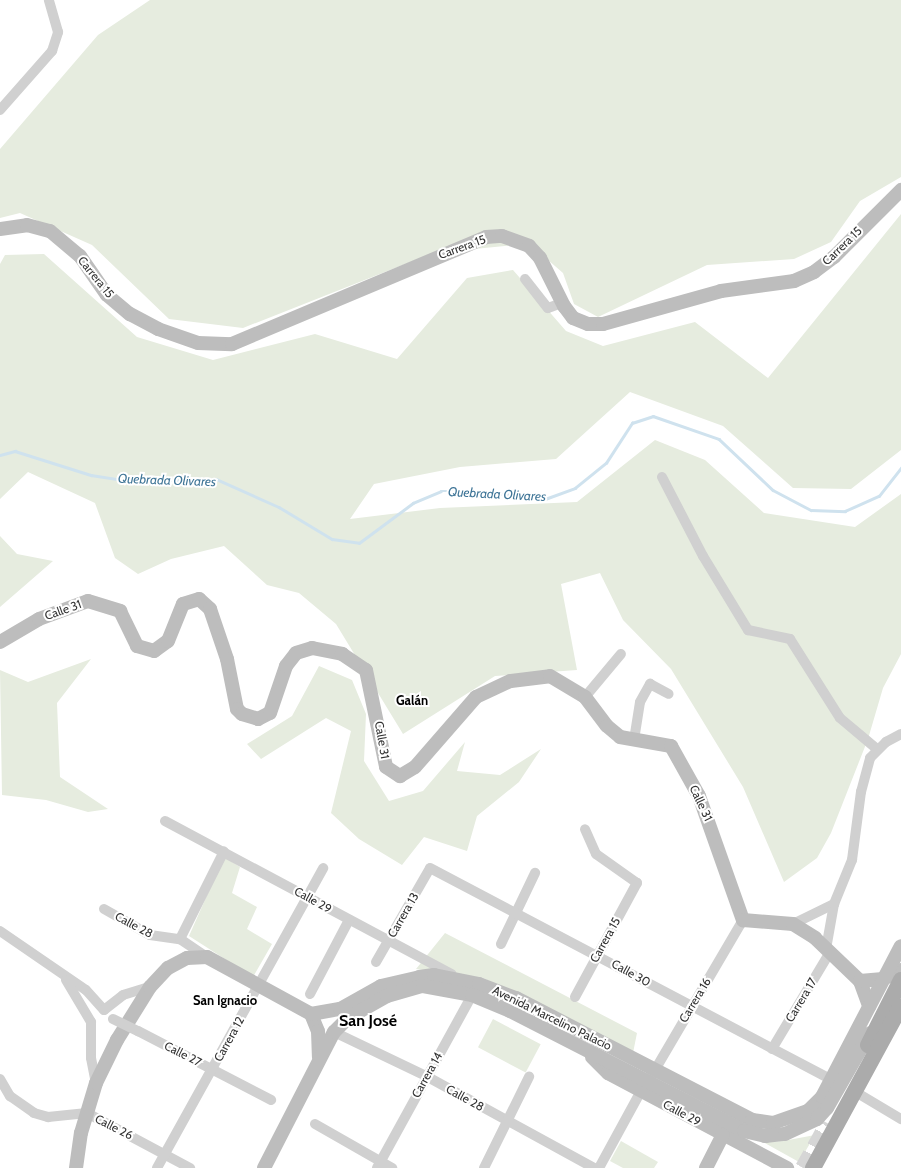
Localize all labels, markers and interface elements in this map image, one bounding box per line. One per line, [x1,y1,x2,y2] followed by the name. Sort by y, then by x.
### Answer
[819,224,865,268] street label: Carrera 15
[436,232,488,262] street label: Carrera 15
[75,253,117,301] street label: Carrera 15
[118,470,216,490] water label: Quebrada Olivares
[448,484,546,504] water label: Quebrada Olivares
[43,597,83,623] street label: Calle 31
[396,692,428,708] district label: Galán
[372,720,392,760] street label: Calle 31
[686,783,716,823] street label: Calle 31
[292,884,334,916] street label: Calle 29
[384,890,422,940] street label: Carrera 13
[112,909,156,941] street label: Calle 28
[587,915,623,965] street label: Carrera 15
[609,956,653,990] street label: Calle 30
[676,975,714,1025] street label: Carrera 16
[782,975,820,1025] street label: Carrera 17
[490,983,614,1053] street label: Avenida Marcelino Palacio
[193,992,257,1008] district label: San Ignacio
[339,1011,397,1031] district label: San José
[211,1014,247,1064] street label: Carrera 12
[162,1039,204,1069] street label: Calle 27
[409,1050,445,1100] street label: Carrera 14
[444,1082,486,1114] street label: Calle 28
[661,1097,703,1129] street label: Calle 29
[93,1111,135,1143] street label: Calle 26

